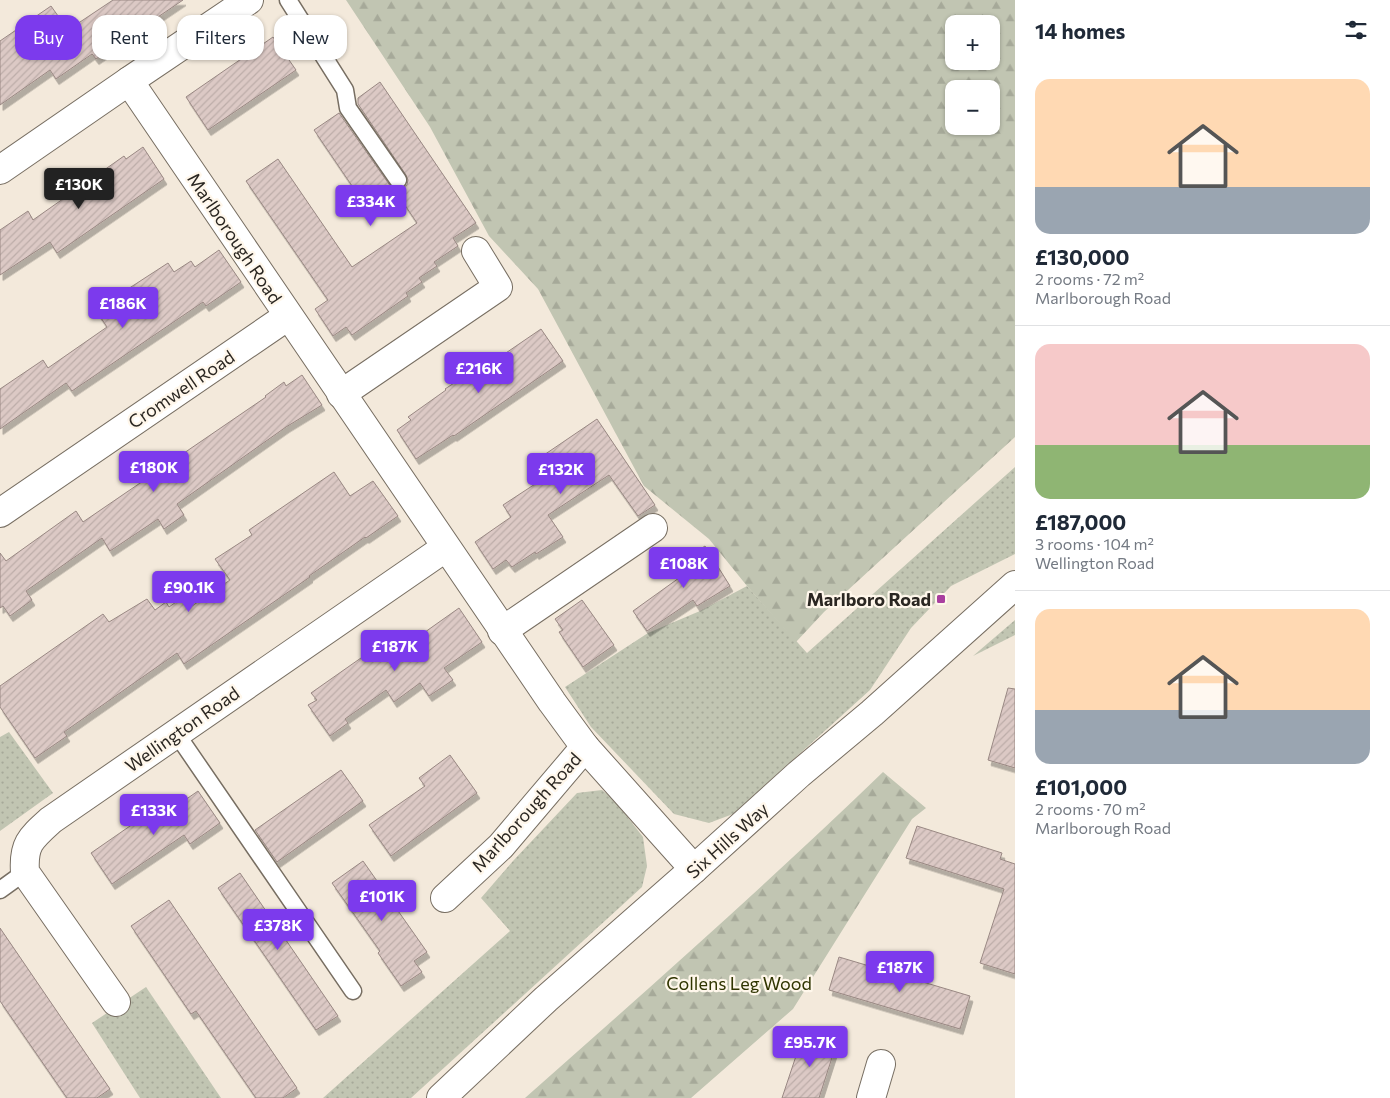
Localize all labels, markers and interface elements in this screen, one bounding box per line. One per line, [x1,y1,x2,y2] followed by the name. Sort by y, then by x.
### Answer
[15,15,82,60] chip: Buy
[92,15,167,60] chip: Rent
[177,15,264,60] chip: Filters
[274,15,347,60] chip: New
[945,15,1000,135] map controls
[945,15,1000,70] button: +
[1342,16,1370,44] icon: filters
[1035,18,1125,43] text: 14 homes
[945,80,1000,135] button: −
[1158,111,1248,201] icon: home
[44,168,114,210] pin: £130K
[183,168,287,308] street label: Marlborough Road
[55,174,103,193] text: £130K
[336,184,406,227] pin: £334K
[346,191,396,210] text: £334K
[1035,244,1130,269] text: £130,000
[1035,269,1144,288] text: 2 rooms · 72 m²
[88,286,158,329] pin: £186K
[1035,288,1171,307] text: Marlborough Road
[99,293,147,312] text: £186K
[124,345,238,433] street label: Cromwell Road
[444,352,514,394] pin: £216K
[455,358,503,377] text: £216K
[1158,377,1248,467] icon: home
[119,450,189,493] pin: £180K
[526,452,596,495] pin: £132K
[130,457,178,476] text: £180K
[538,459,584,478] text: £132K
[1035,509,1126,534] text: £187,000
[1035,534,1154,553] text: 3 rooms · 104 m²
[649,546,719,589] pin: £108K
[660,553,708,572] text: £108K
[1035,553,1154,572] text: Wellington Road
[148,570,230,613] pin: £90.1K
[163,577,215,596] text: £90.1K
[807,588,931,610] place label: Marlboro Road
[935,593,947,605] marker: Marlboro Road
[360,630,430,672] pin: £187K
[372,636,418,655] text: £187K
[1158,642,1248,732] icon: home
[121,681,243,777] street label: Wellington Road
[467,748,585,876] street label: Marlborough Road
[1035,774,1127,799] text: £101,000
[119,794,189,836] pin: £133K
[681,797,773,883] street label: Six Hills Way
[1035,799,1146,818] text: 2 rooms · 70 m²
[131,800,177,819] text: £133K
[1035,818,1171,837] text: Marlborough Road
[347,880,417,922] pin: £101K
[359,886,405,905] text: £101K
[243,908,313,951] pin: £378K
[254,915,302,934] text: £378K
[865,950,935,993] pin: £187K
[877,957,923,976] text: £187K
[666,972,812,994] park label: Collens Leg Wood
[769,1026,851,1068] pin: £95.7K
[784,1032,836,1051] text: £95.7K

